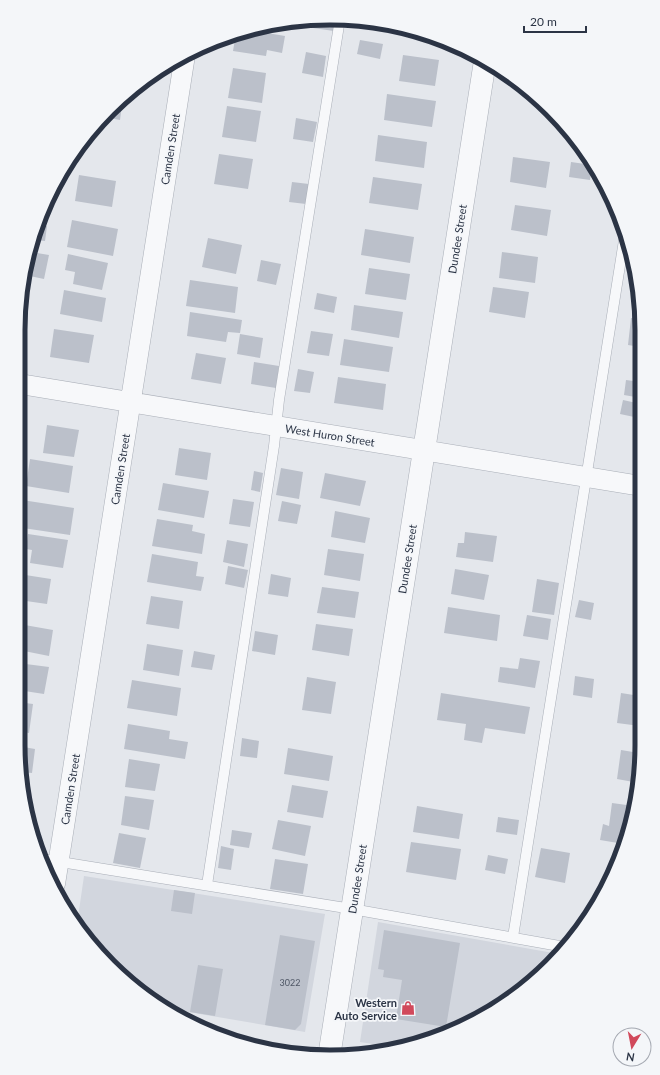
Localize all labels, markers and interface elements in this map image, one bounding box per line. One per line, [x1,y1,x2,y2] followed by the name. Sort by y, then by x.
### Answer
[524,8,586,34] scale bar
[530,14,557,29] text: 20 m
[158,112,182,185] street label: Camden Street
[445,203,469,275] street label: Dundee Street
[284,422,376,449] street label: West Huron Street
[108,432,132,505] street label: Camden Street
[395,523,419,595] street label: Dundee Street
[58,752,82,825] street label: Camden Street
[345,843,369,915] street label: Dundee Street
[280,977,300,988] house number: 3022
[334,996,397,1022] place label: Western Auto Service
[400,1000,416,1016] shop icon: Western Auto Service
[612,1027,652,1067] north arrow
[625,1050,635,1064] text: N

